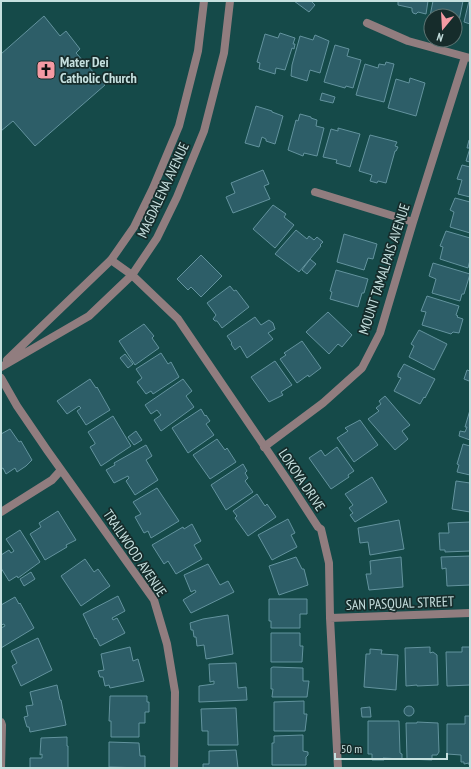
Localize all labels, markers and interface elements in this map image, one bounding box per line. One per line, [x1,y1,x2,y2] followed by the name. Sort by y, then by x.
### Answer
[423,8,463,48] north arrow
[435,30,445,45] text: N
[60,53,137,87] place label: Mater Dei Catholic Church
[35,59,57,81] church icon: Mater Dei Catholic Church
[133,139,193,241] street label: MAGDALENA AVENUE
[354,201,414,337] street label: MOUNT TAMALPAIS AVENUE
[275,446,329,514] street label: LOKOYA DRIVE
[99,506,171,600] street label: TRAILWOOD AVENUE
[346,592,455,614] street label: SAN PASQUAL STREET
[335,735,447,761] scale bar
[341,741,362,756] text: 50 m

